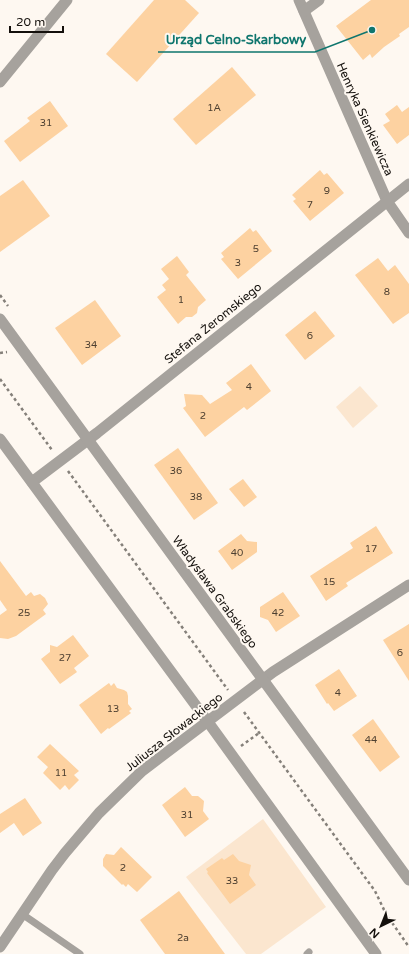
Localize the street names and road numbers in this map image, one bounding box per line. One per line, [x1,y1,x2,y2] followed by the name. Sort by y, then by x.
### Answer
[334,60,396,178] street label: Henryka Sienkiewicza
[162,280,264,366] street label: Stefana Żeromskiego
[169,533,261,651] street label: Władysława Grabskiego
[123,690,225,774] street label: Juliusza Słowackiego

